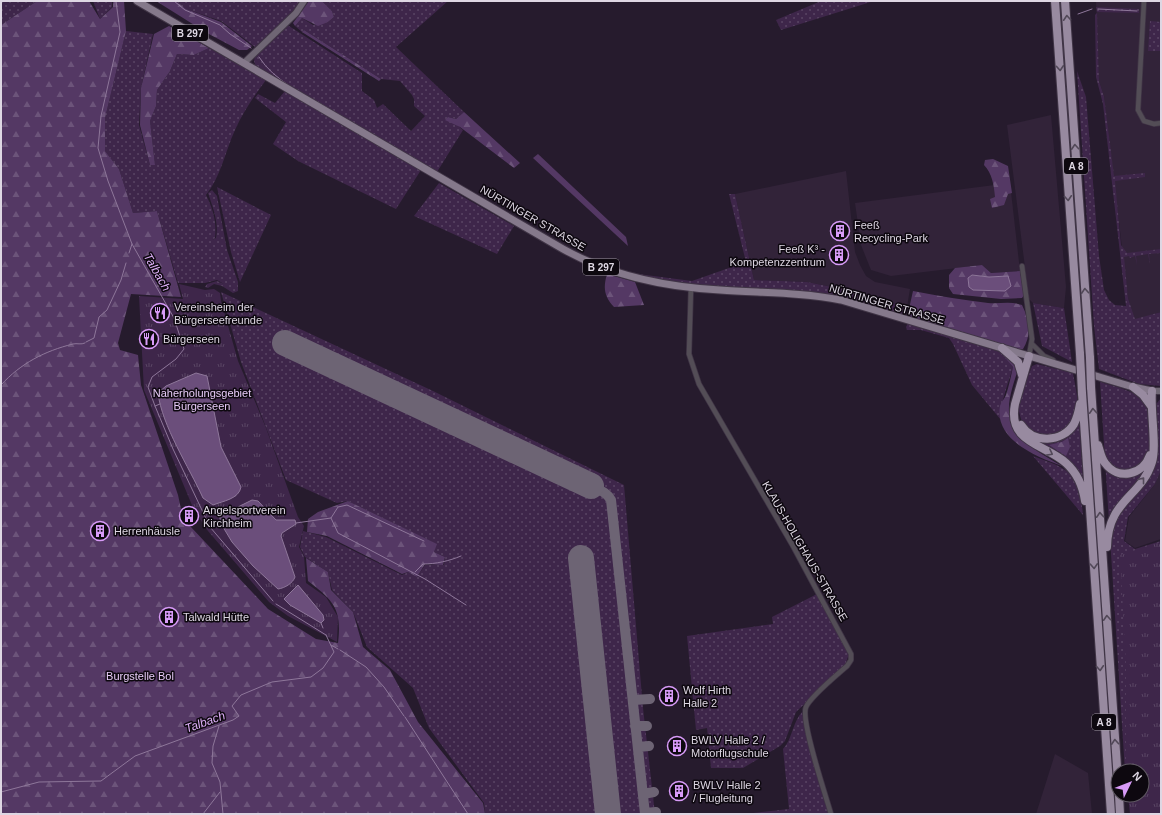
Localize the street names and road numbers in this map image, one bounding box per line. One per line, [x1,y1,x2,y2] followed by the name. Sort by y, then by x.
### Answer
[172,25,208,41] road number: B 297
[1064,158,1088,174] road number: A 8
[478,183,588,253] street label: NÜRTINGER STRASSE
[583,259,619,275] road number: B 297
[828,282,946,326] street label: NÜRTINGER STRASSE
[760,479,850,623] street label: KLAUS-HOLIGHAUS-STRASSE
[1092,714,1116,730] road number: A 8

